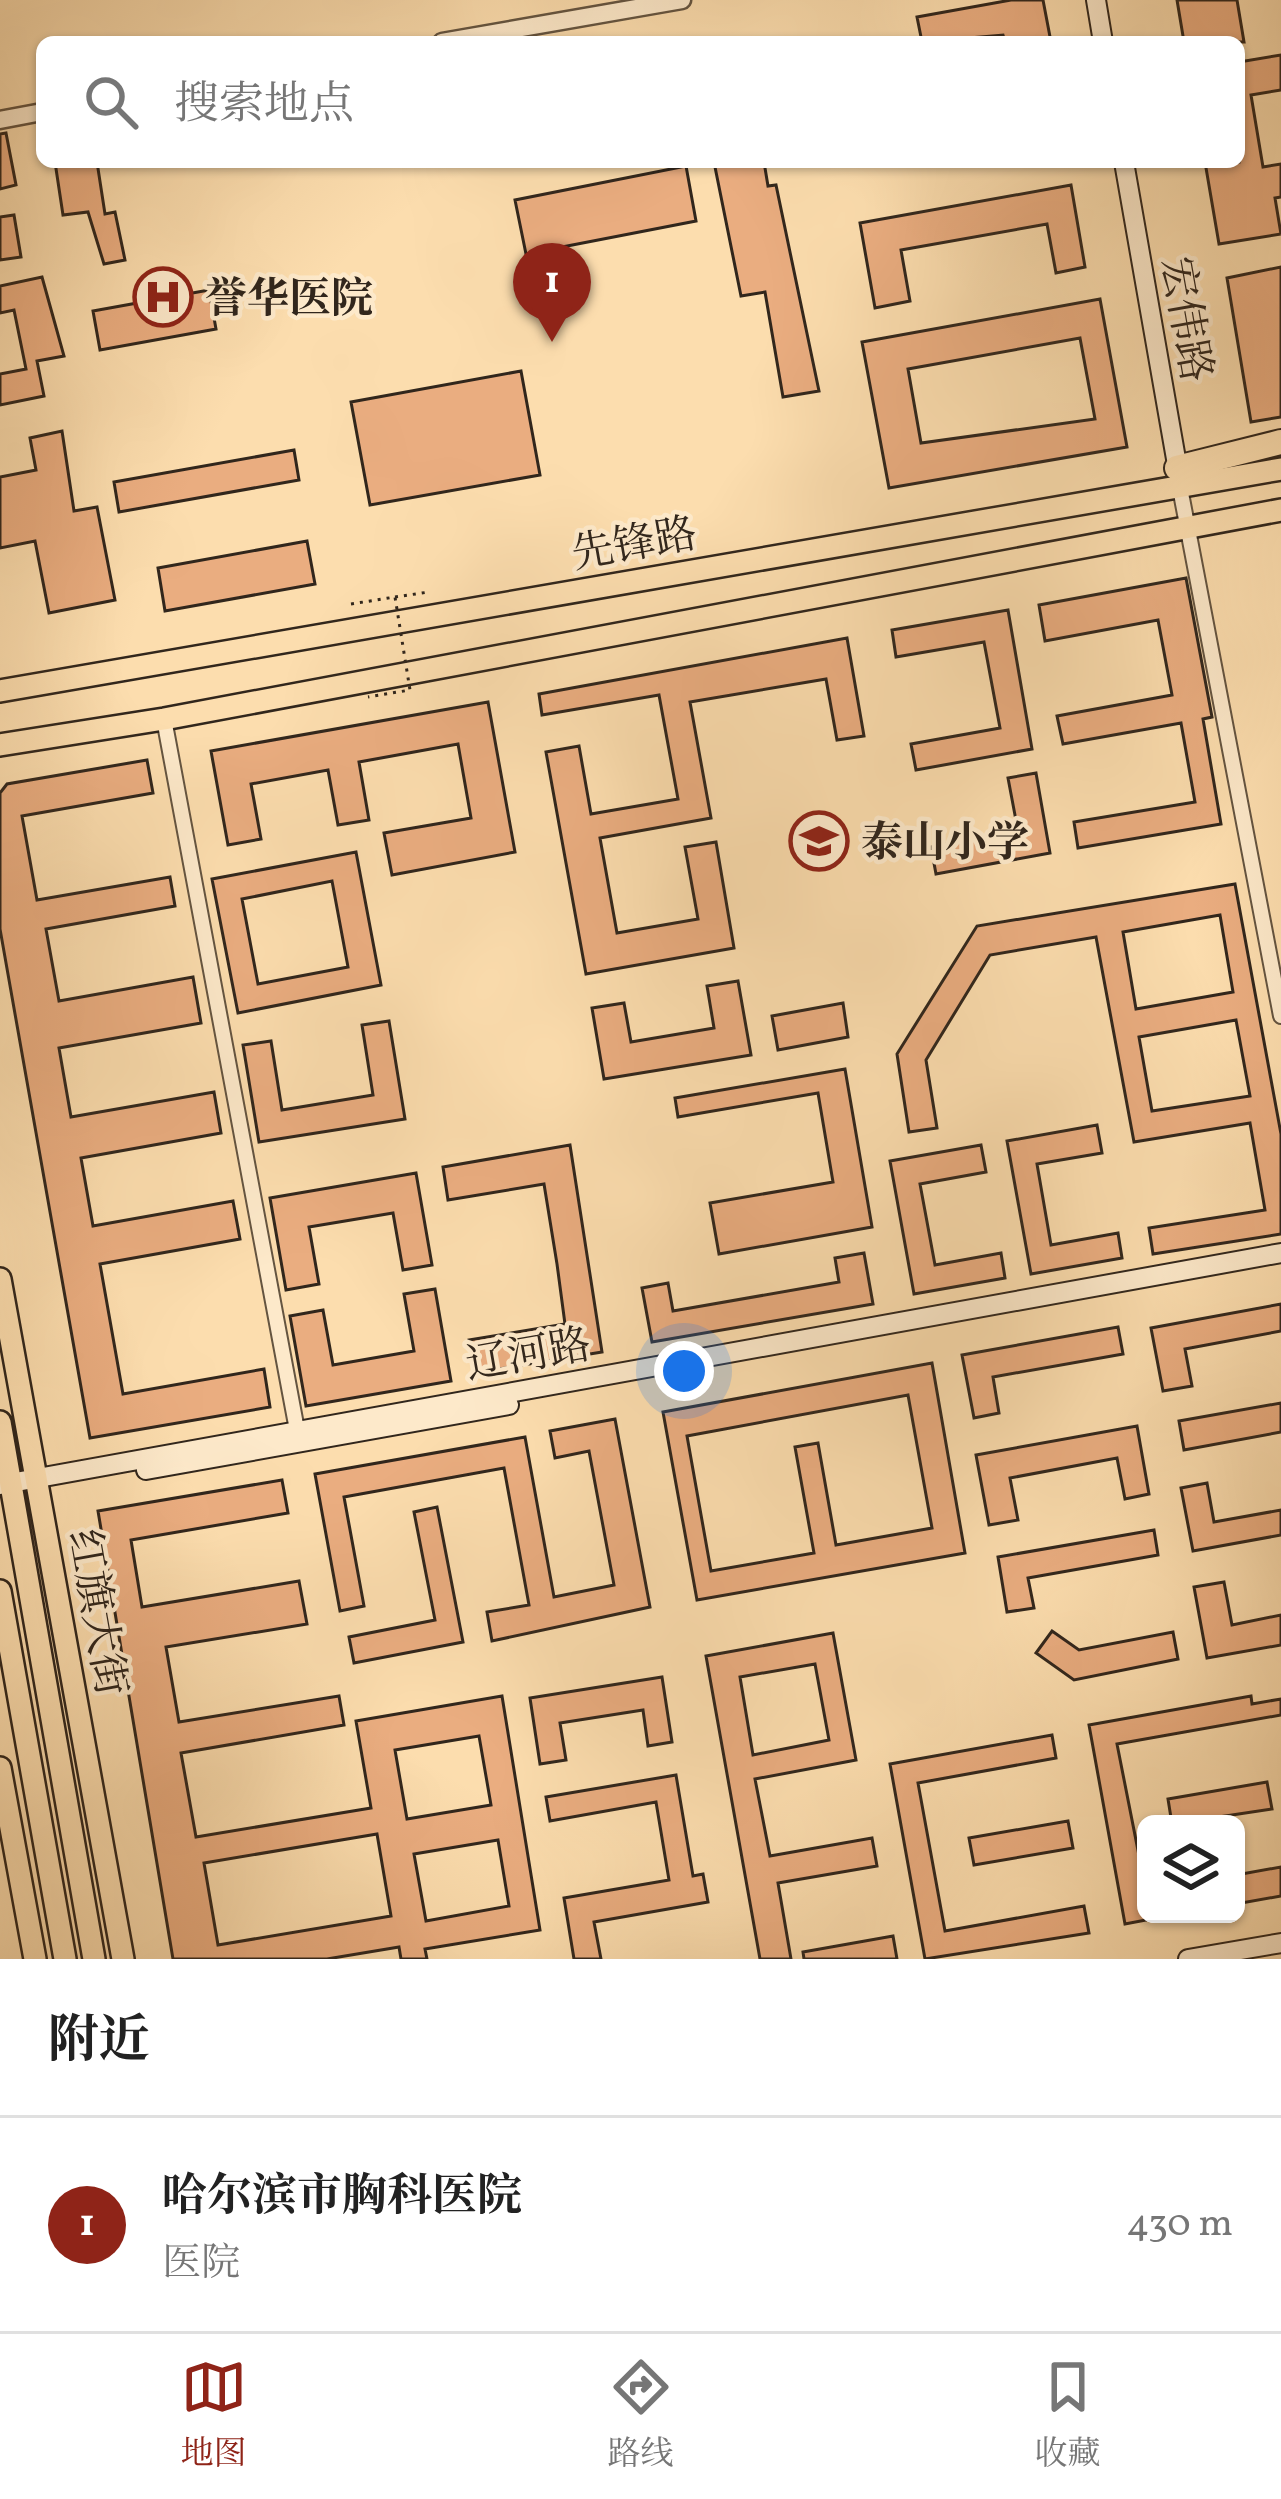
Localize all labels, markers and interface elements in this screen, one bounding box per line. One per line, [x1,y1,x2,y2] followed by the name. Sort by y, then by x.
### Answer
[36,36,1245,168] search box
[78,69,144,135] icon: search
[174,75,354,138] text: 搜索地点
[513,243,591,342] pin: 1
[1144,253,1224,387] street label: 宏伟路
[132,266,194,328] hospital icon: 誉华医院
[205,272,373,331] place label: 誉华医院
[568,506,702,586] street label: 先锋路
[788,810,850,872] school or university icon: 泰山小学
[861,816,1029,875] place label: 泰山小学
[462,1317,596,1397] street label: 辽河路
[654,1341,714,1401] your location
[51,1525,138,1701] street label: 红旗大街
[1137,1815,1245,1923] map controls
[1137,1815,1245,1923] button: layers
[48,2007,150,2078] text: 附近
[162,2167,522,2230] text: 哈尔滨市胸科医院
[79,2198,95,2252] text: 1
[1126,2198,1233,2252] text: 430 m
[162,2238,240,2292] text: 医院
[181,2354,247,2479] tab: 地图
[608,2354,674,2479] tab: 路线
[1035,2354,1101,2479] tab: 收藏

